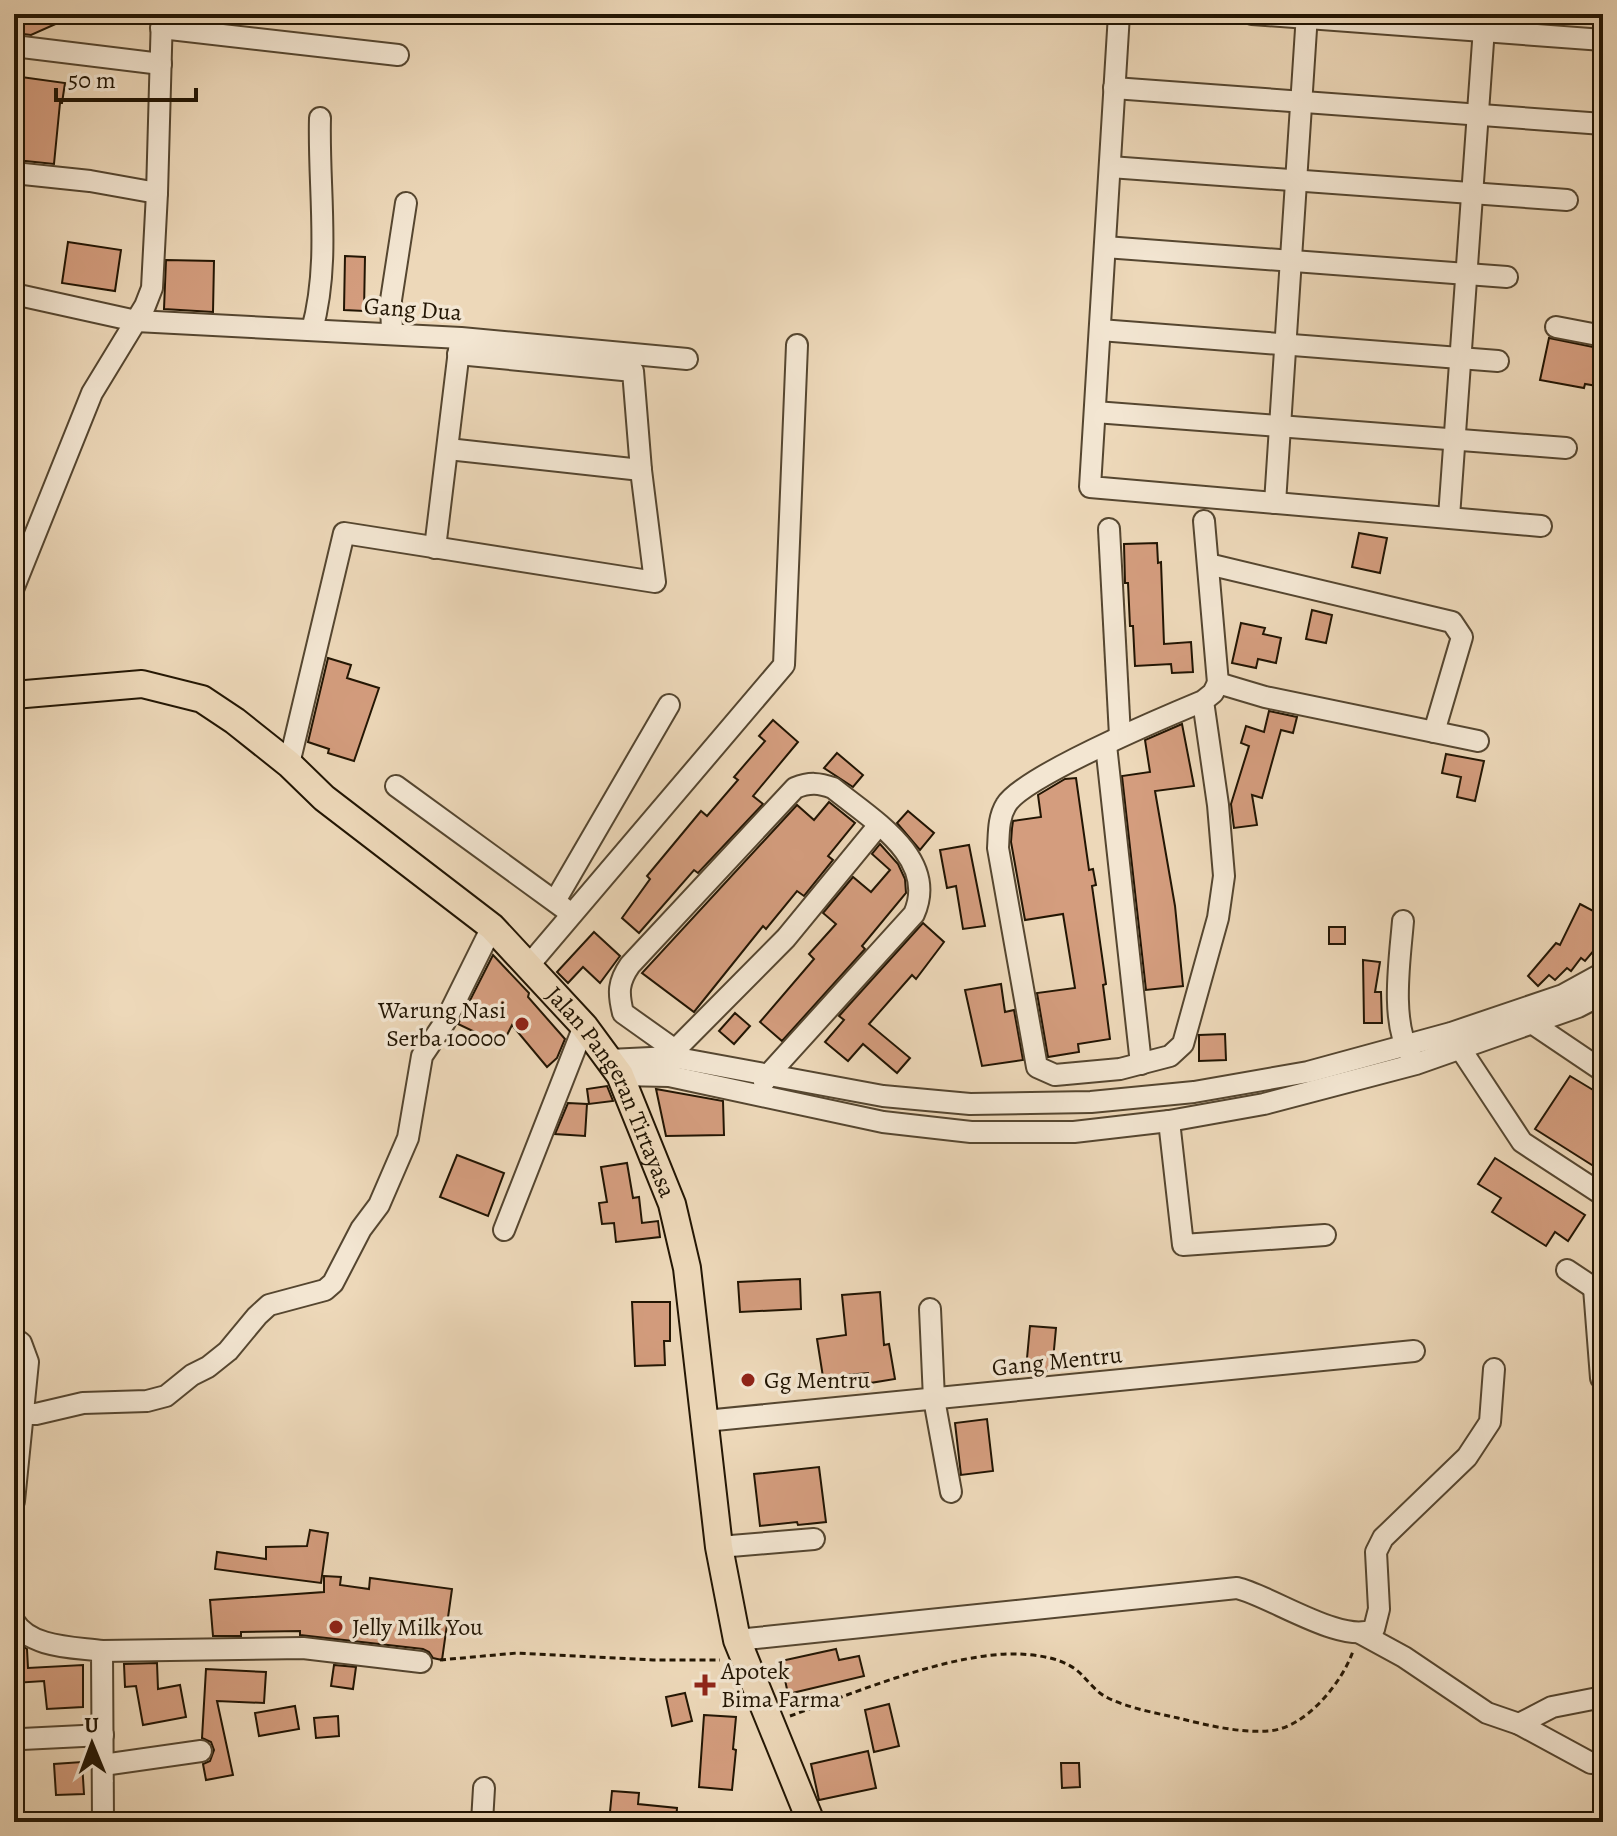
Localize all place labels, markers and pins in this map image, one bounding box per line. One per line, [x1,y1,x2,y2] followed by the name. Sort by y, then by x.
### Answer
[377,994,506,1054] place label: Warung Nasi Serba 10000
[513,1015,531,1033] marker: Warung Nasi Serba 10000
[764,1364,870,1396] place label: Gg Mentru
[739,1371,757,1389] marker: Gg Mentru
[352,1611,483,1643] place label: Jelly Milk You
[327,1618,345,1636] marker: Jelly Milk You
[720,1655,841,1715] place label: Apotek Bima Farma
[696,1676,714,1694] marker: Apotek Bima Farma

